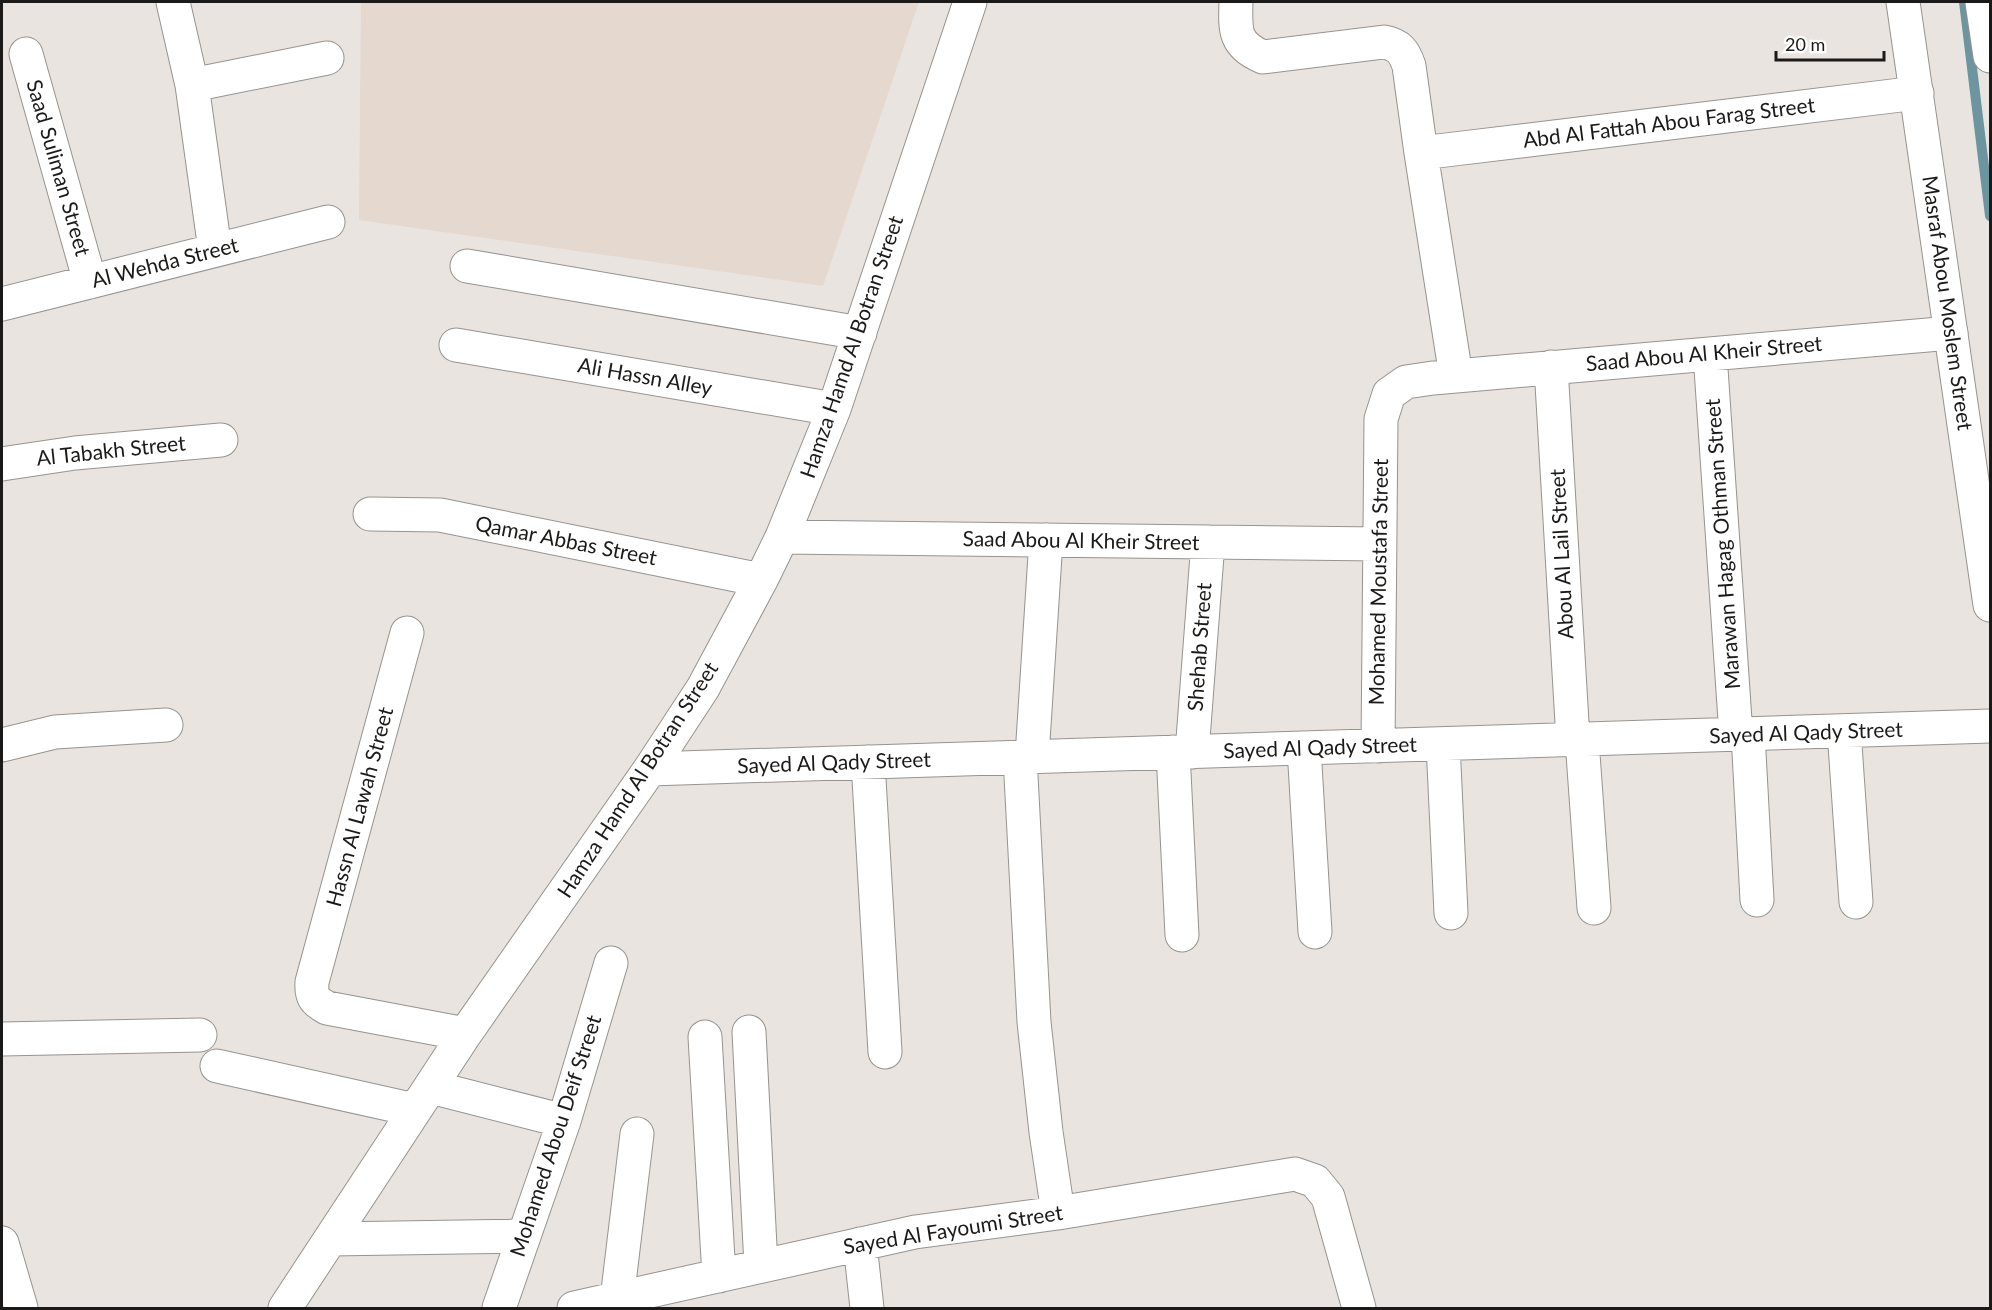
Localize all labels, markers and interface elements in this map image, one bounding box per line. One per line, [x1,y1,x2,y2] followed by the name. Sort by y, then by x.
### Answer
[1776,24,1884,62] scale bar
[1785,33,1825,55] text: 20 m
[22,77,97,259] street label: Saad Suliman Street
[1521,91,1817,152] street label: Abd Al Fattah Abou Farag Street
[1918,174,1979,432] street label: Masraf Abou Moslem Street
[794,211,907,481] street label: Hamza Hamd Al Botran Street
[89,231,241,292] street label: Al Wehda Street
[1585,330,1823,375] street label: Saad Abou Al Kheir Street
[576,351,715,400] street label: Ali Hassn Alley
[1699,397,1744,690] street label: Marawan Hagag Othman Street
[35,429,187,470] street label: Al Tabakh Street
[1363,458,1392,706] street label: Mohamed Moustafa Street
[1544,468,1577,640] street label: Abou Al Lail Street
[473,510,660,569] street label: Qamar Abbas Street
[962,525,1200,554] street label: Saad Abou Al Kheir Street
[1182,581,1215,712] street label: Shehab Street
[551,656,723,902] street label: Hamza Hamd Al Botran Street
[320,704,397,909] street label: Hassn Al Lawah Street
[1709,716,1904,747] street label: Sayed Al Qady Street
[1223,731,1418,762] street label: Sayed Al Qady Street
[737,746,932,777] street label: Sayed Al Qady Street
[504,1011,606,1259] street label: Mohamed Abou Deif Street
[841,1199,1065,1258] street label: Sayed Al Fayoumi Street

